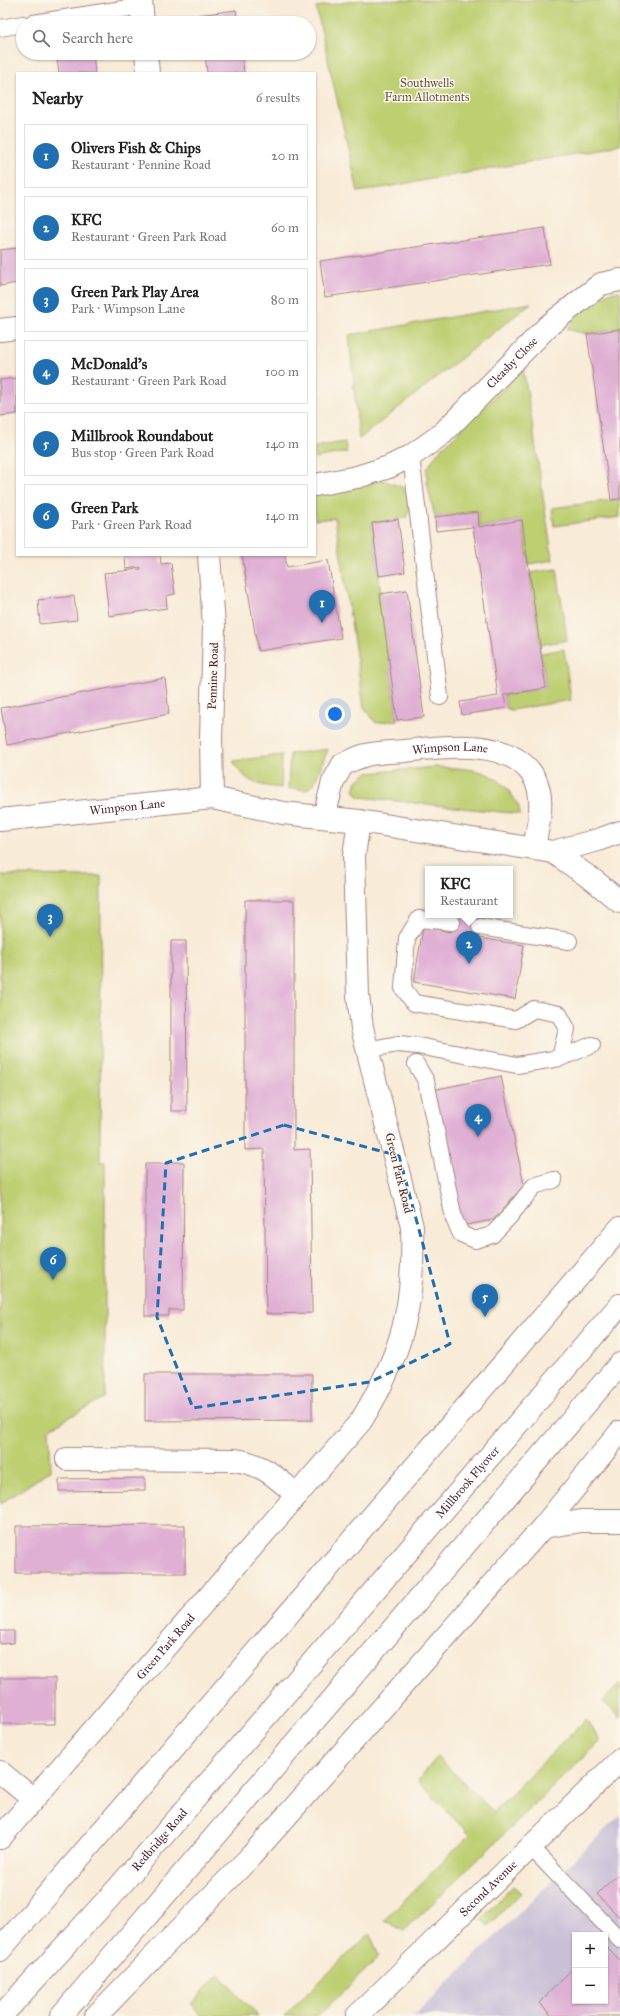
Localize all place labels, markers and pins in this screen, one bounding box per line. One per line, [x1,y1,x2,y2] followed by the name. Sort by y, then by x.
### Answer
[309,590,335,623] pin: 1
[37,904,63,937] pin: 3
[456,931,482,964] pin: 2
[465,1104,491,1137] pin: 4
[40,1247,66,1280] pin: 6
[472,1284,498,1317] pin: 5

